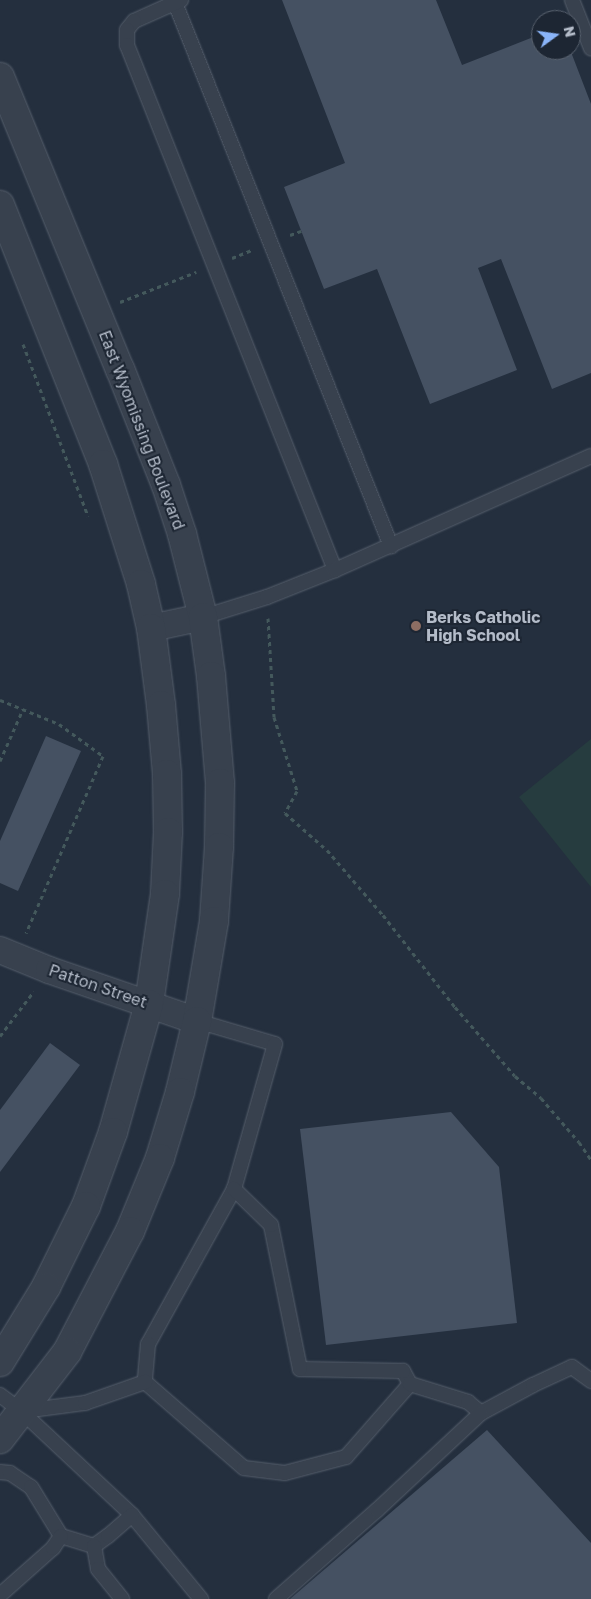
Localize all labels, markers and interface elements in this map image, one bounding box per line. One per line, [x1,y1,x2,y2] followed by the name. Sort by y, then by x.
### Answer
[531,10,581,60] north arrow
[561,24,580,39] text: N
[95,328,189,532] street label: East Wyomissing Boulevard
[426,607,540,645] place label: Berks Catholic High School
[410,620,422,632] marker: Berks Catholic High School
[46,960,150,1012] street label: Patton Street

